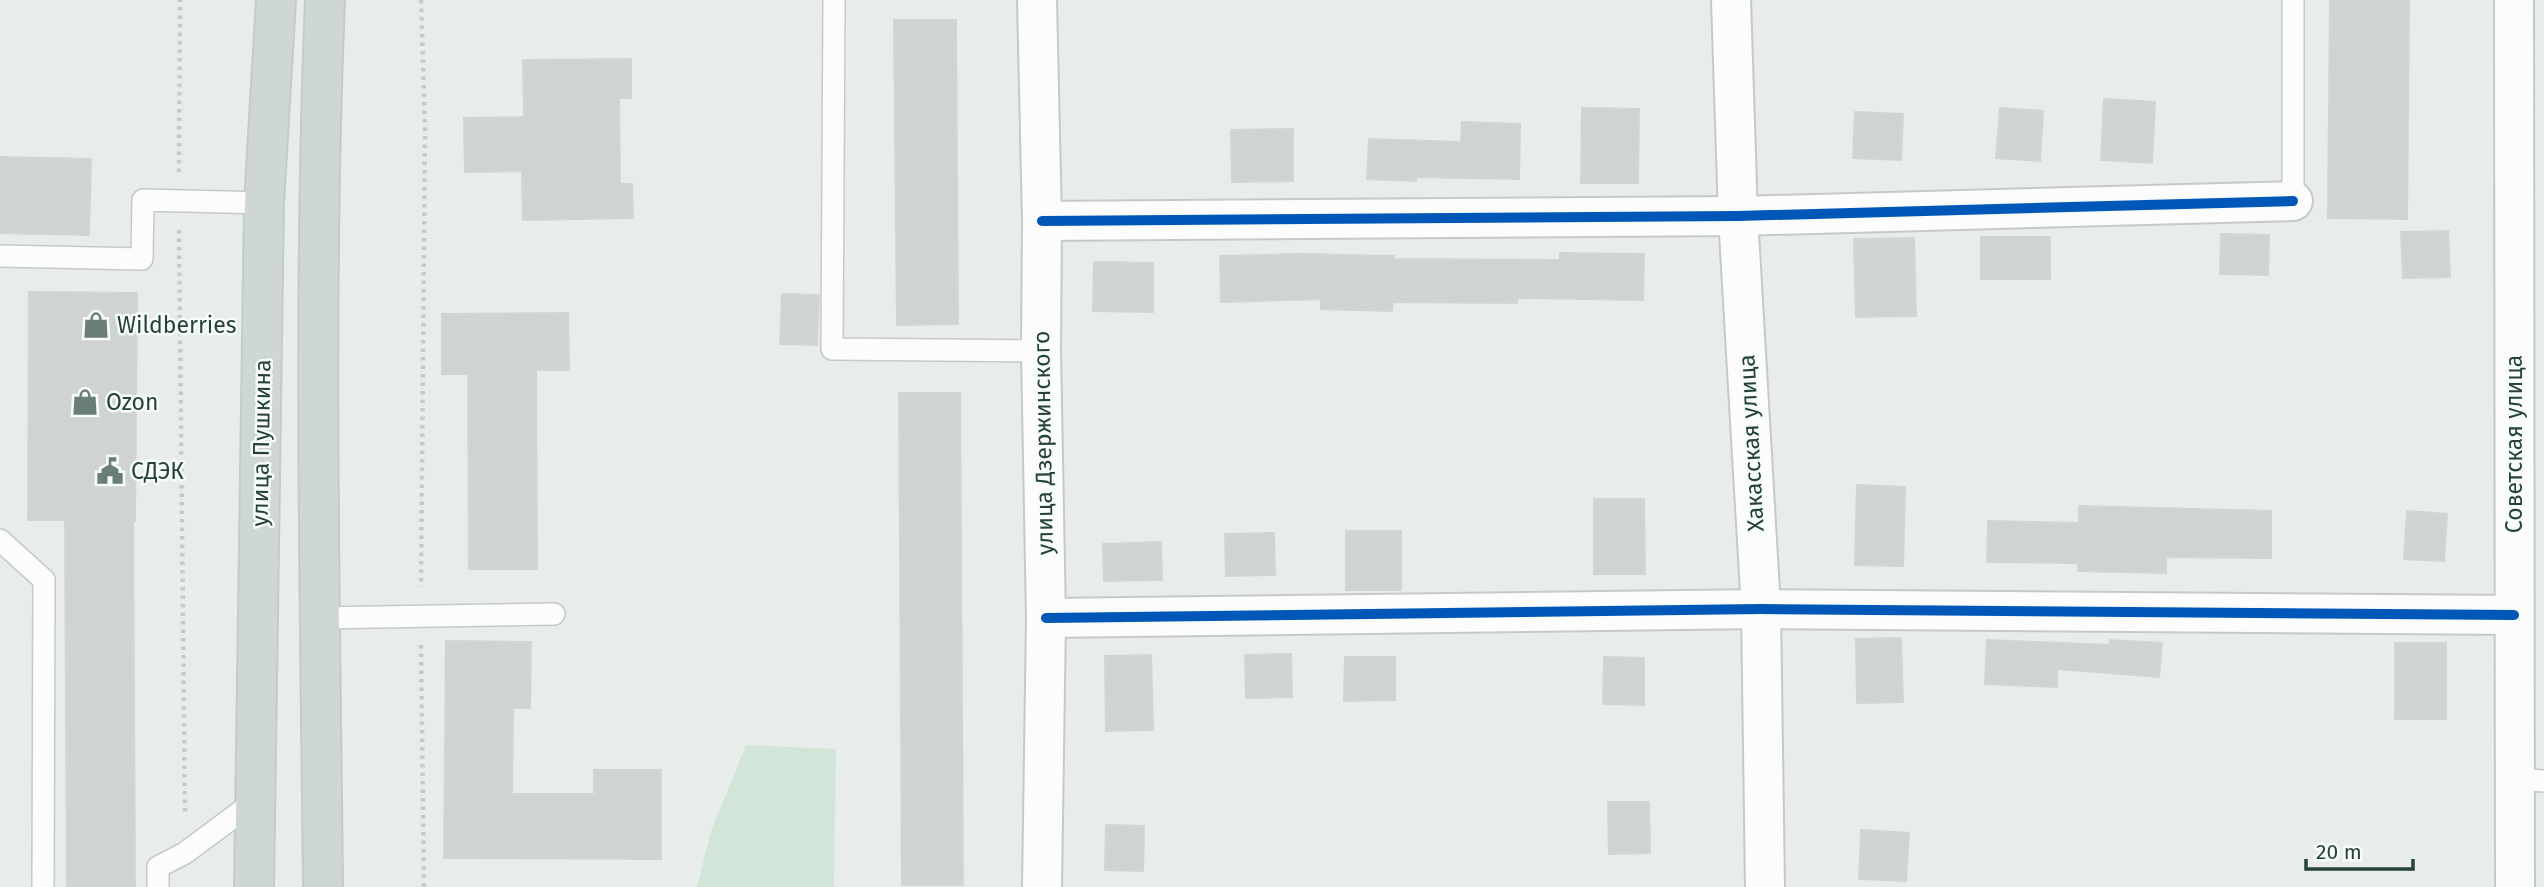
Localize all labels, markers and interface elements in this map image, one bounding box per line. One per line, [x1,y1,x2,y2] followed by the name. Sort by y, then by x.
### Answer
[81,310,111,340] shop icon: Wildberries
[117,311,237,339] place label: Wildberries
[1027,331,1059,555] street label: улица Дзержинского
[1732,354,1770,532] street label: Хакасская улица
[2500,355,2528,533] street label: Советская улица
[246,359,276,527] street label: улица Пушкина
[70,387,100,417] shop icon: Ozon
[106,388,159,416] place label: Ozon
[95,456,125,486] public building icon: СДЭК
[131,457,184,485] place label: СДЭК
[2306,828,2413,872] scale bar
[2316,839,2362,865] text: 20 m

